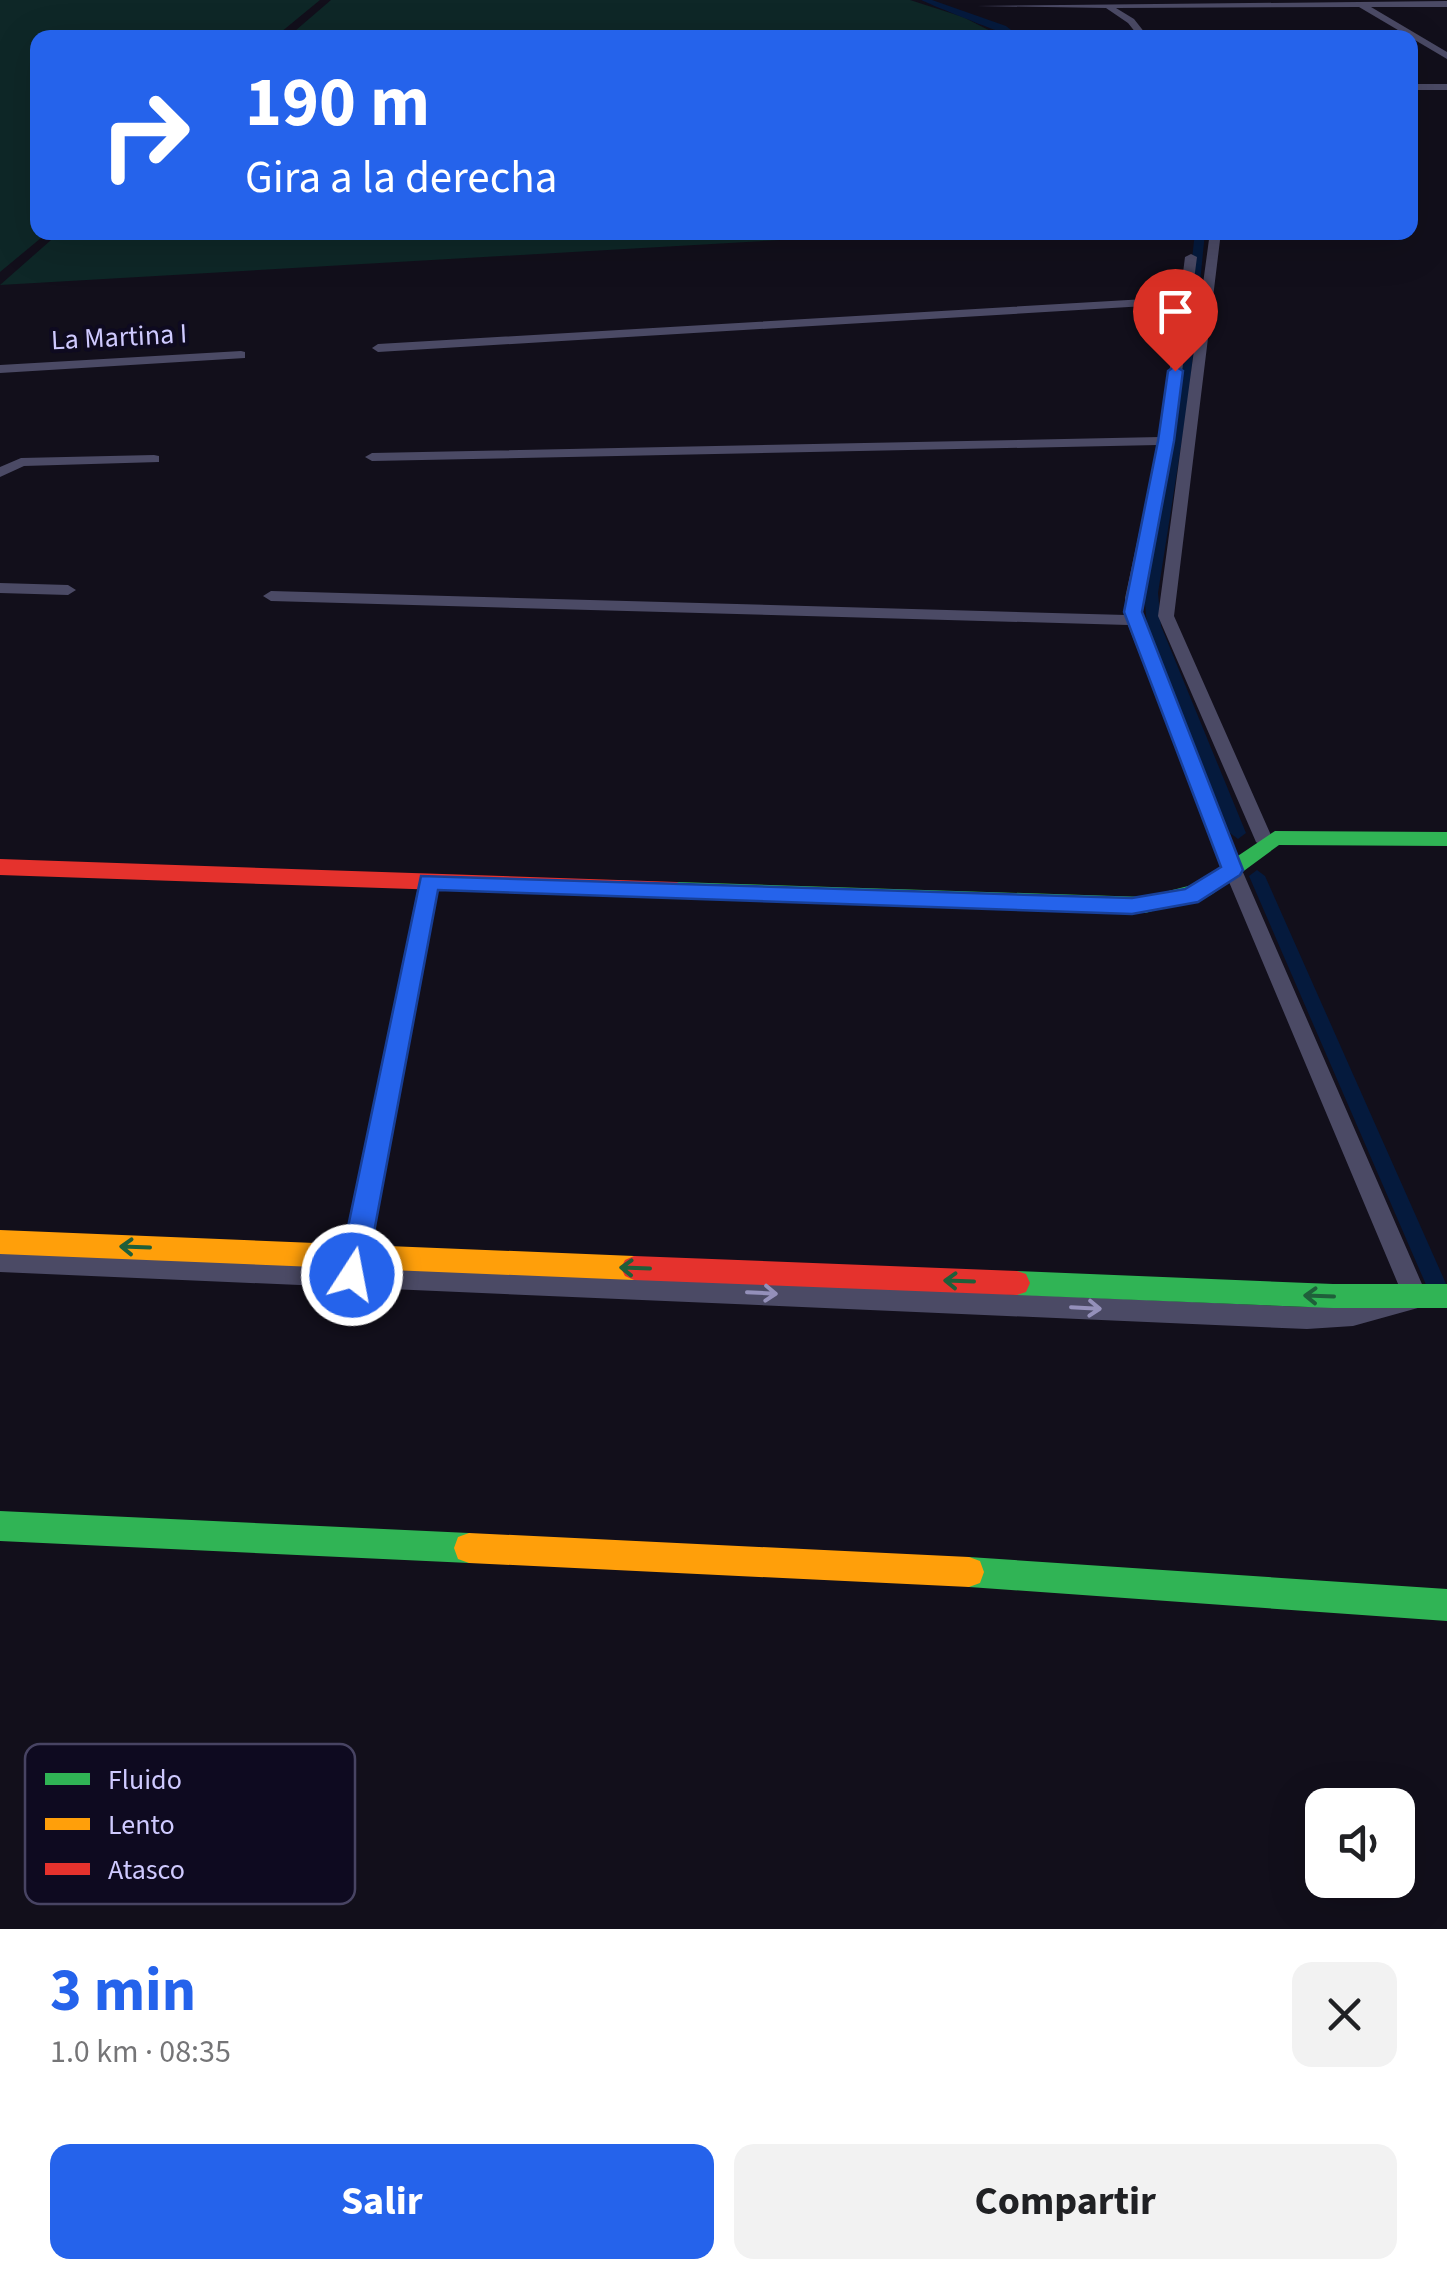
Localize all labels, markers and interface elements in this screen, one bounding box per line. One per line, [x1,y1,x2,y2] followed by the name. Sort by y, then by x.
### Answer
[245,53,430,153] text: 190 m
[80,70,210,200] icon: right
[245,146,557,210] text: Gira a la derecha
[1133,269,1218,372] pin
[1148,284,1203,339] icon: arrive
[50,313,188,361] street label: La Martina I
[300,1223,404,1327] position arrow
[119,1238,151,1257] one-way arrow
[619,1258,651,1277] one-way arrow
[944,1271,976,1290] one-way arrow
[745,1284,777,1303] one-way arrow
[1303,1286,1335,1305] one-way arrow
[1070,1299,1102,1318] one-way arrow
[25,1744,355,1904] legend
[108,1760,182,1800] text: Fluido
[1305,1788,1415,1898] map controls
[1305,1788,1415,1898] button: sound
[108,1805,175,1845] text: Lento
[108,1850,185,1890] text: Atasco
[50,1949,196,2034] text: 3 min
[1292,1962,1397,2067] button: close
[50,2029,231,2075] text: 1.0 km · 08:35
[50,2144,714,2259] button: Salir
[734,2144,1397,2259] button: Compartir

